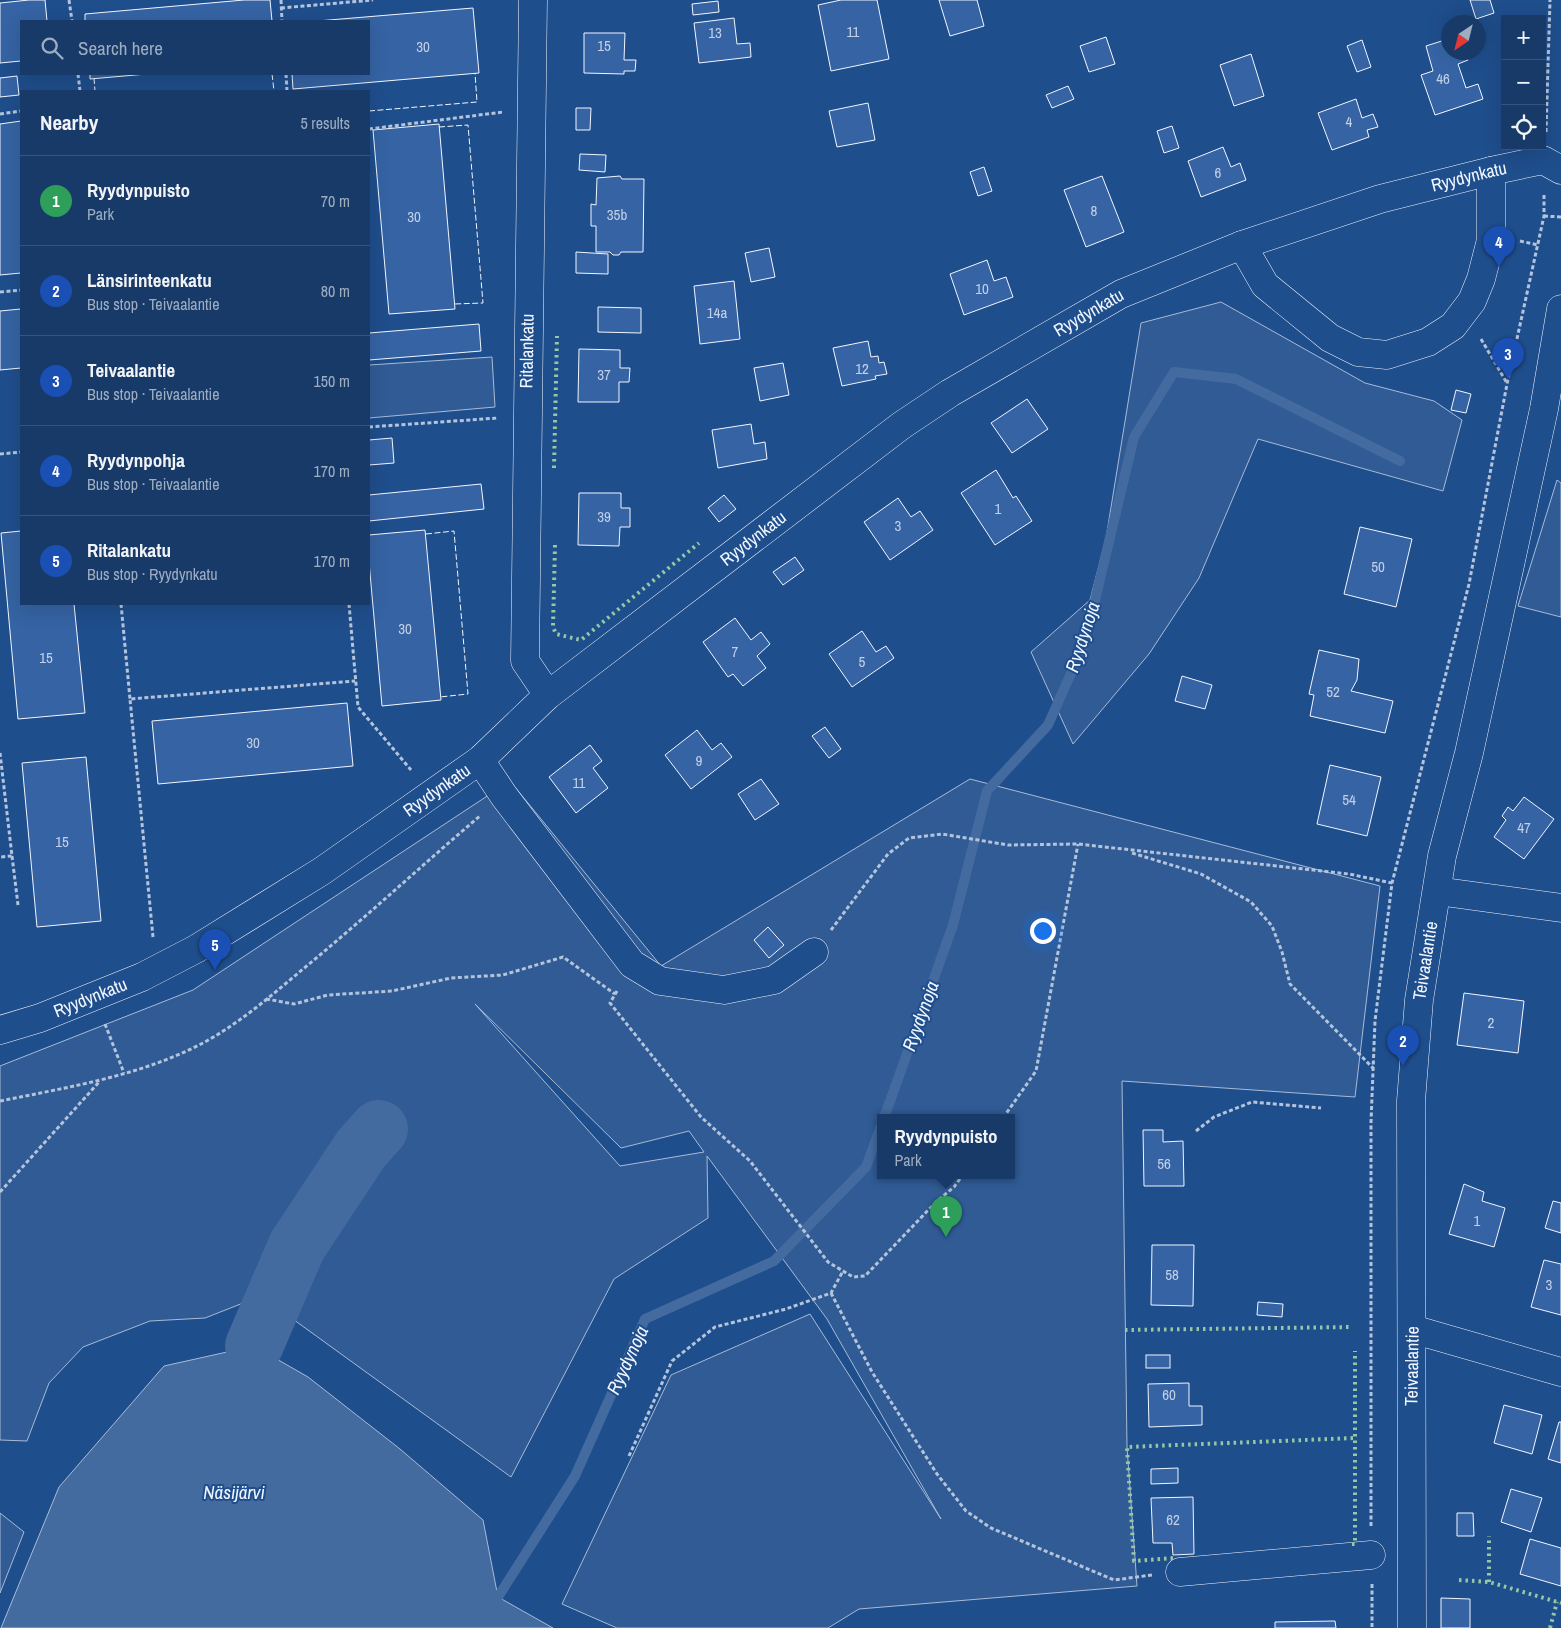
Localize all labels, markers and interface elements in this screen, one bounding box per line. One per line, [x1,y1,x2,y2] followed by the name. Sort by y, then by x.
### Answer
[1441,15,1486,60] north arrow
[1501,15,1546,150] map controls
[1501,15,1546,60] button: +
[20,20,370,75] search box
[847,21,860,42] house number: 11
[708,22,722,43] house number: 13
[38,34,66,62] icon: search
[78,35,163,61] text: Search here
[597,35,611,56] house number: 15
[416,36,430,57] house number: 30
[1501,60,1546,105] button: −
[1436,68,1450,89] house number: 46
[1501,105,1546,150] button: locate
[40,108,98,137] text: Nearby
[1346,111,1353,132] house number: 4
[300,112,350,134] text: 5 results
[1428,155,1509,198] street label: Ryydynkatu
[1215,162,1222,183] house number: 6
[87,177,190,203] text: Ryydynpuisto
[52,190,60,212] text: 1
[321,190,350,212] text: 70 m
[1091,200,1098,221] house number: 8
[87,203,114,225] text: Park
[607,204,627,225] house number: 35b
[407,206,421,227] house number: 30
[1483,226,1515,267] pin: 4
[87,267,212,293] text: Länsirinteenkatu
[975,278,989,299] house number: 10
[52,280,60,302] text: 2
[321,280,350,302] text: 80 m
[1049,282,1128,342] street label: Ryydynkatu
[87,293,220,315] text: Bus stop · Teivaalantie
[707,302,727,323] house number: 14a
[513,313,540,389] street label: Ritalankatu
[1492,338,1524,379] pin: 3
[87,357,175,383] text: Teivaalantie
[855,358,869,379] house number: 12
[597,364,611,385] house number: 37
[52,370,60,392] text: 3
[314,370,350,392] text: 150 m
[87,383,220,405] text: Bus stop · Teivaalantie
[87,447,185,473] text: Ryydynpohja
[52,460,60,482] text: 4
[314,460,350,482] text: 170 m
[87,473,220,495] text: Bus stop · Teivaalantie
[995,498,1002,519] house number: 1
[715,505,791,571] street label: Ryydynkatu
[597,506,611,527] house number: 39
[895,515,902,536] house number: 3
[87,537,171,563] text: Ritalankatu
[52,550,60,572] text: 5
[314,550,350,572] text: 170 m
[1371,556,1385,577] house number: 50
[87,563,218,585] text: Bus stop · Ryydynkatu
[1058,598,1106,676] water label: Ryydynoja
[398,618,412,639] house number: 30
[732,641,739,662] house number: 7
[39,647,53,668] house number: 15
[859,651,866,672] house number: 5
[1326,681,1340,702] house number: 52
[246,732,260,753] house number: 30
[696,750,703,771] house number: 9
[398,758,475,822] street label: Ryydynkatu
[573,772,586,793] house number: 11
[1342,789,1356,810] house number: 54
[1517,817,1531,838] house number: 47
[55,831,69,852] house number: 15
[1030,918,1056,944] your location
[1406,919,1443,1002] street label: Teivaalantie
[199,929,231,970] pin: 5
[50,971,131,1023] street label: Ryydynkatu
[895,977,945,1055] water label: Ryydynoja
[1488,1012,1495,1033] house number: 2
[1387,1025,1419,1066] pin: 2
[877,1114,1015,1179] popup
[894,1123,998,1149] text: Ryydynpuisto
[894,1149,921,1171] text: Park
[1157,1153,1171,1174] house number: 56
[930,1196,962,1237] pin: 1
[1474,1210,1481,1231] house number: 1
[1165,1264,1179,1285] house number: 58
[1546,1274,1553,1295] house number: 3
[600,1321,654,1398] water label: Ryydynoja
[1398,1326,1425,1406] street label: Teivaalantie
[1162,1384,1176,1405] house number: 60
[203,1479,265,1505] water label: Näsijärvi
[1166,1509,1180,1530] house number: 62

